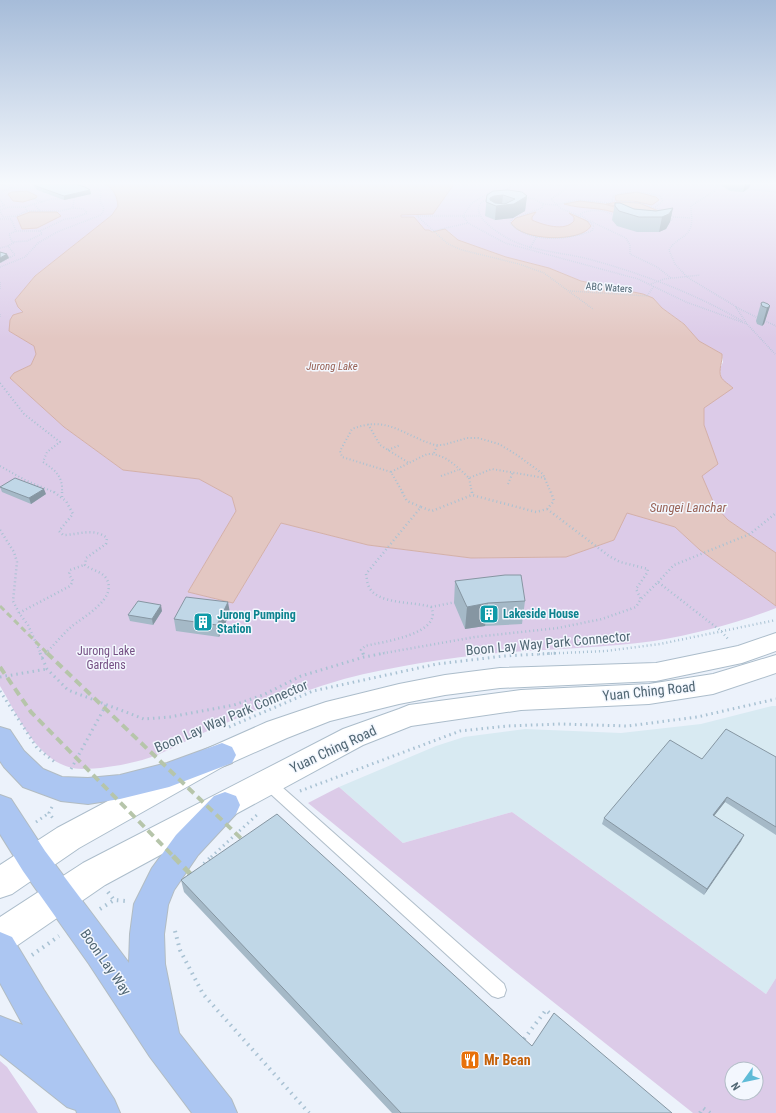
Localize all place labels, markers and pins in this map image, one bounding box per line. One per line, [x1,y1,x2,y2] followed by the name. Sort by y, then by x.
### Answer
[478,603,500,625] building icon: Lakeside House
[503,607,579,621] place label: Lakeside House
[217,608,296,636] place label: Jurong Pumping Station
[192,611,214,633] building icon: Jurong Pumping Station
[459,1049,481,1071] restaurant icon: Mr Bean
[484,1052,531,1068] place label: Mr Bean

